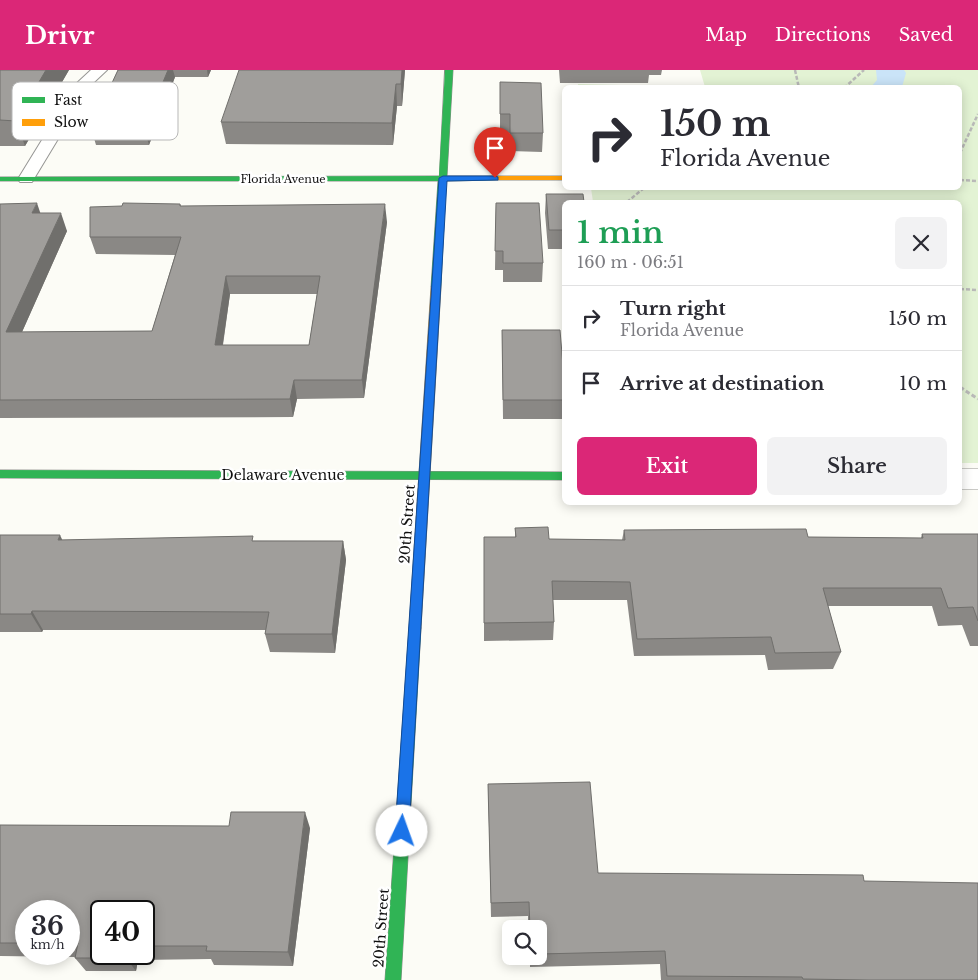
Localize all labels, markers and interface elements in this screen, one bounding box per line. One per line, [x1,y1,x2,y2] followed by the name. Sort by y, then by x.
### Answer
[25,21,94,50] text: Drivr
[705,24,747,46] text: Map
[775,24,871,46] text: Directions
[899,24,953,46] text: Saved
[12,82,178,140] legend
[54,91,83,109] text: Fast
[660,102,771,145] text: 150 m
[577,105,642,170] icon: right
[54,113,88,131] text: Slow
[474,127,516,178] pin
[481,134,509,162] icon: arrive
[660,145,830,172] text: Florida Avenue
[240,172,326,186] street label: Florida Avenue
[577,214,663,251] text: 1 min
[895,217,947,269] button: close
[577,252,684,272] text: 160 m · 06:51
[620,297,726,320] text: Turn right
[577,304,605,332] icon: right
[888,307,947,330] text: 150 m
[620,320,744,340] text: Florida Avenue
[577,369,605,397] icon: arrive
[620,372,824,395] text: Arrive at destination
[899,372,947,395] text: 10 m
[577,437,757,495] button: Exit
[767,437,947,495] button: Share
[221,466,345,484] street label: Delaware Avenue
[395,483,419,564] street label: 20th Street
[375,804,427,856] position arrow
[369,887,393,968] street label: 20th Street
[90,900,155,965] speed limit sign: 40
[31,911,64,942] text: 36
[502,920,547,965] map controls
[502,920,547,965] button: search
[30,937,65,952] text: km/h

